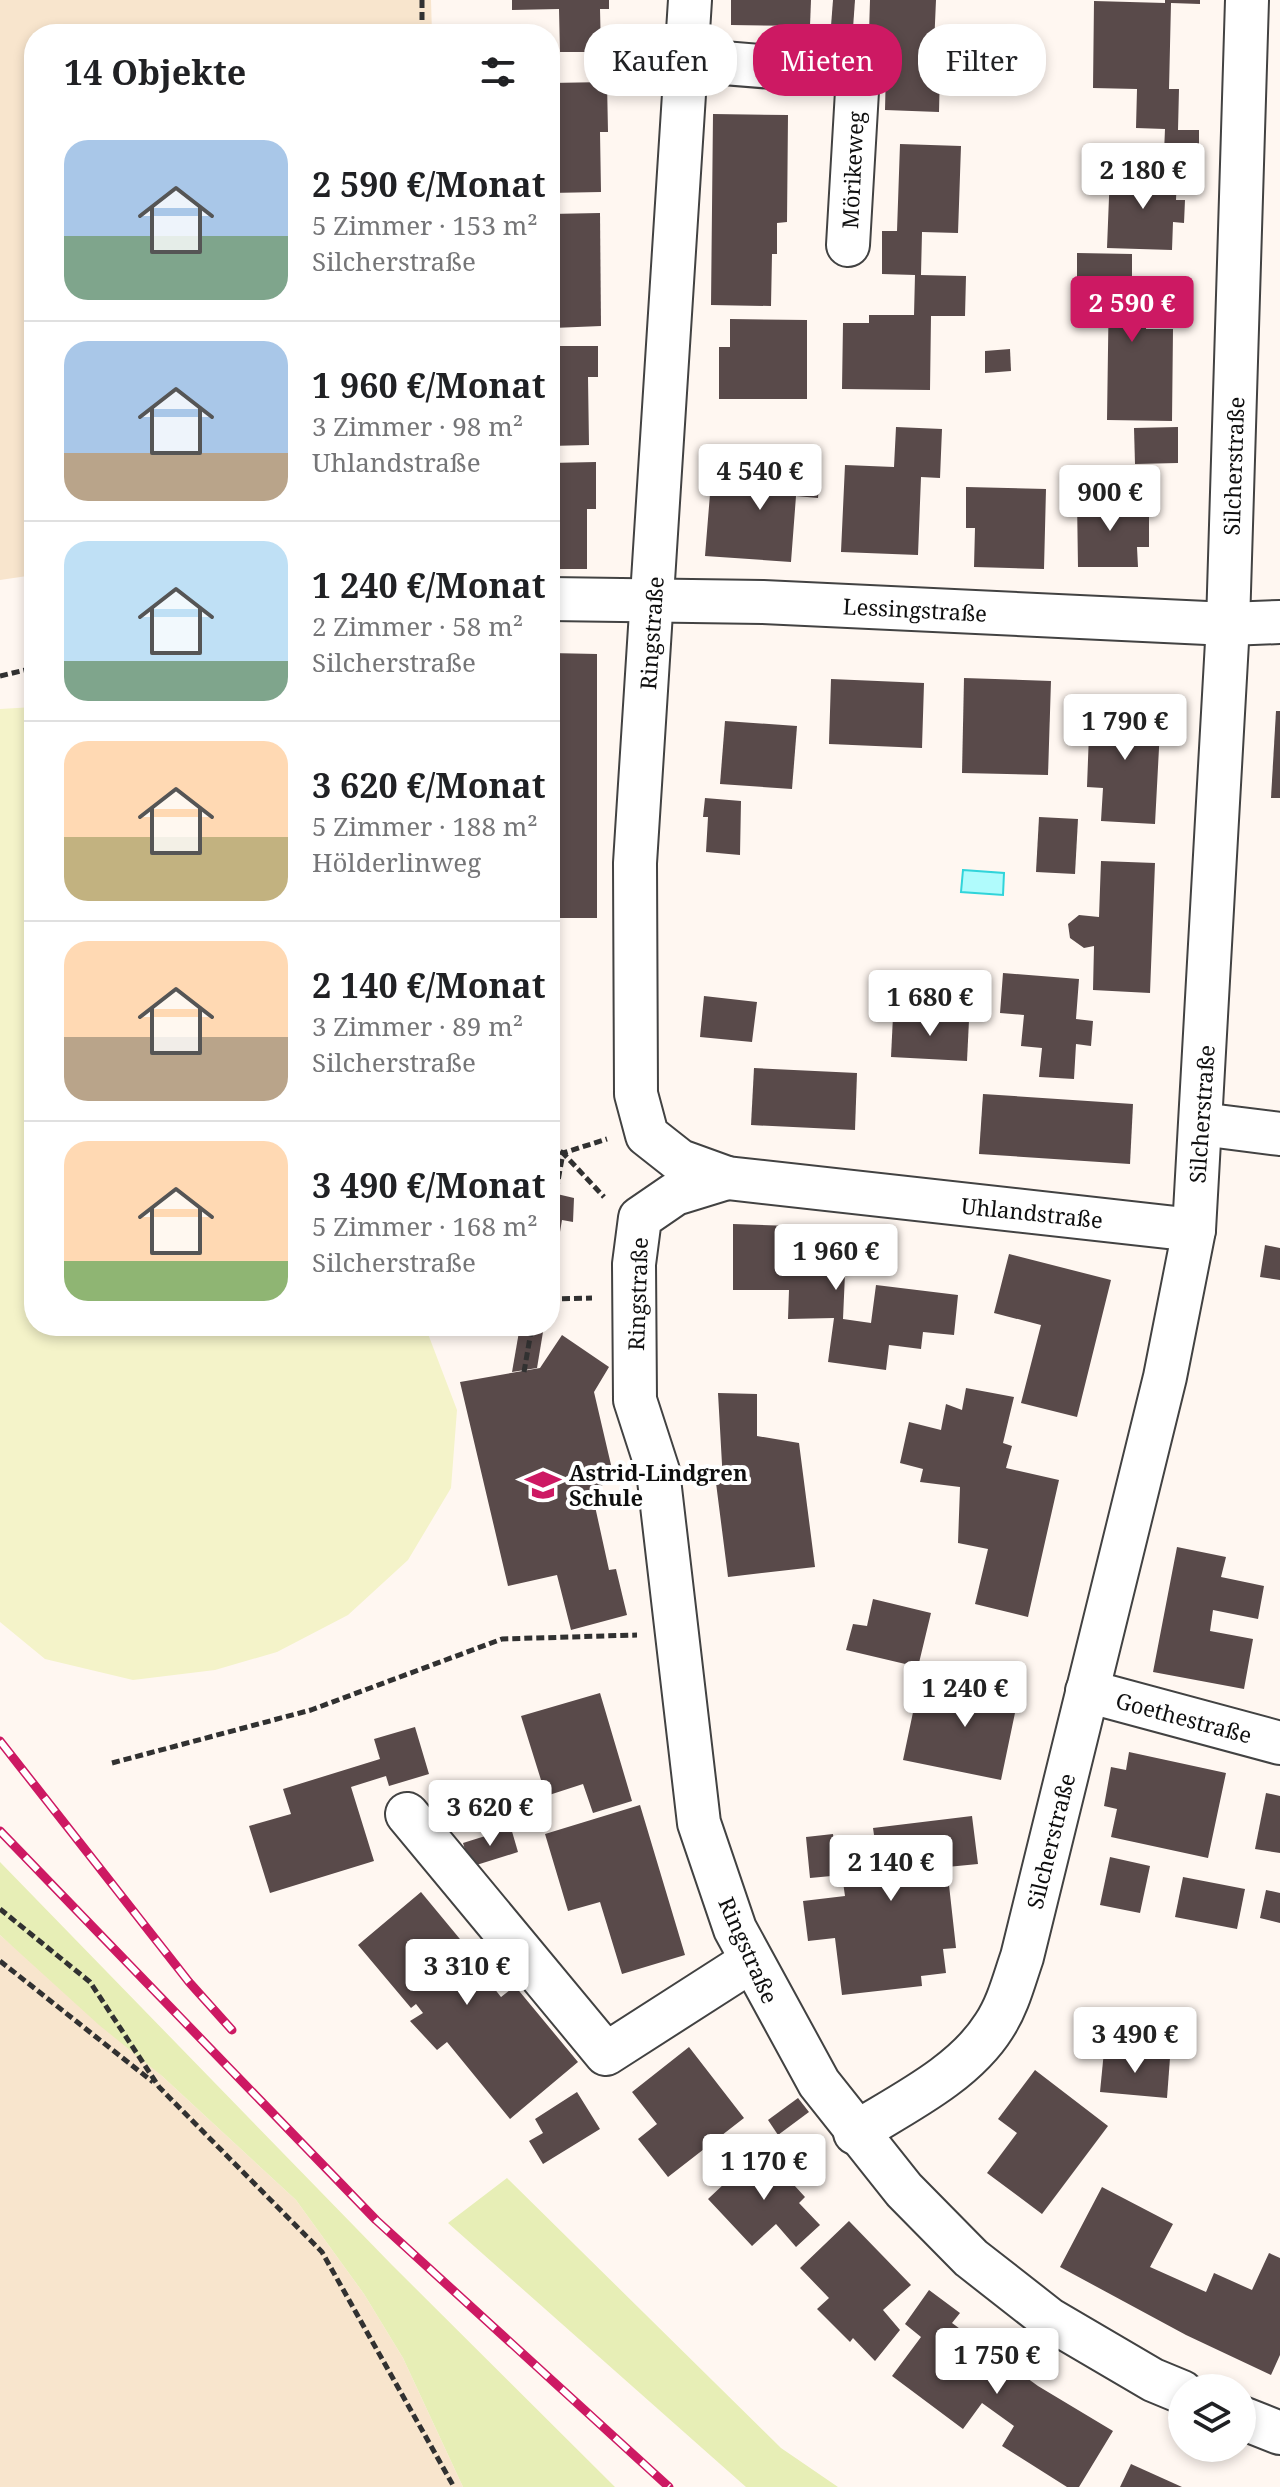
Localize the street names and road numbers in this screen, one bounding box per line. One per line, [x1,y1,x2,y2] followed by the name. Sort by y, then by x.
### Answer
[834,110,870,229] street label: Mörikeweg
[1216,396,1250,536] street label: Silcherstraße
[632,575,670,691] street label: Ringstraße
[842,590,988,628] street label: Lessingstraße
[1181,1044,1221,1184] street label: Silcherstraße
[960,1190,1104,1234] street label: Uhlandstraße
[620,1237,654,1351] street label: Ringstraße
[1113,1684,1255,1750] street label: Goethestraße
[1019,1770,1081,1912] street label: Silcherstraße
[712,1892,786,2008] street label: Ringstraße

